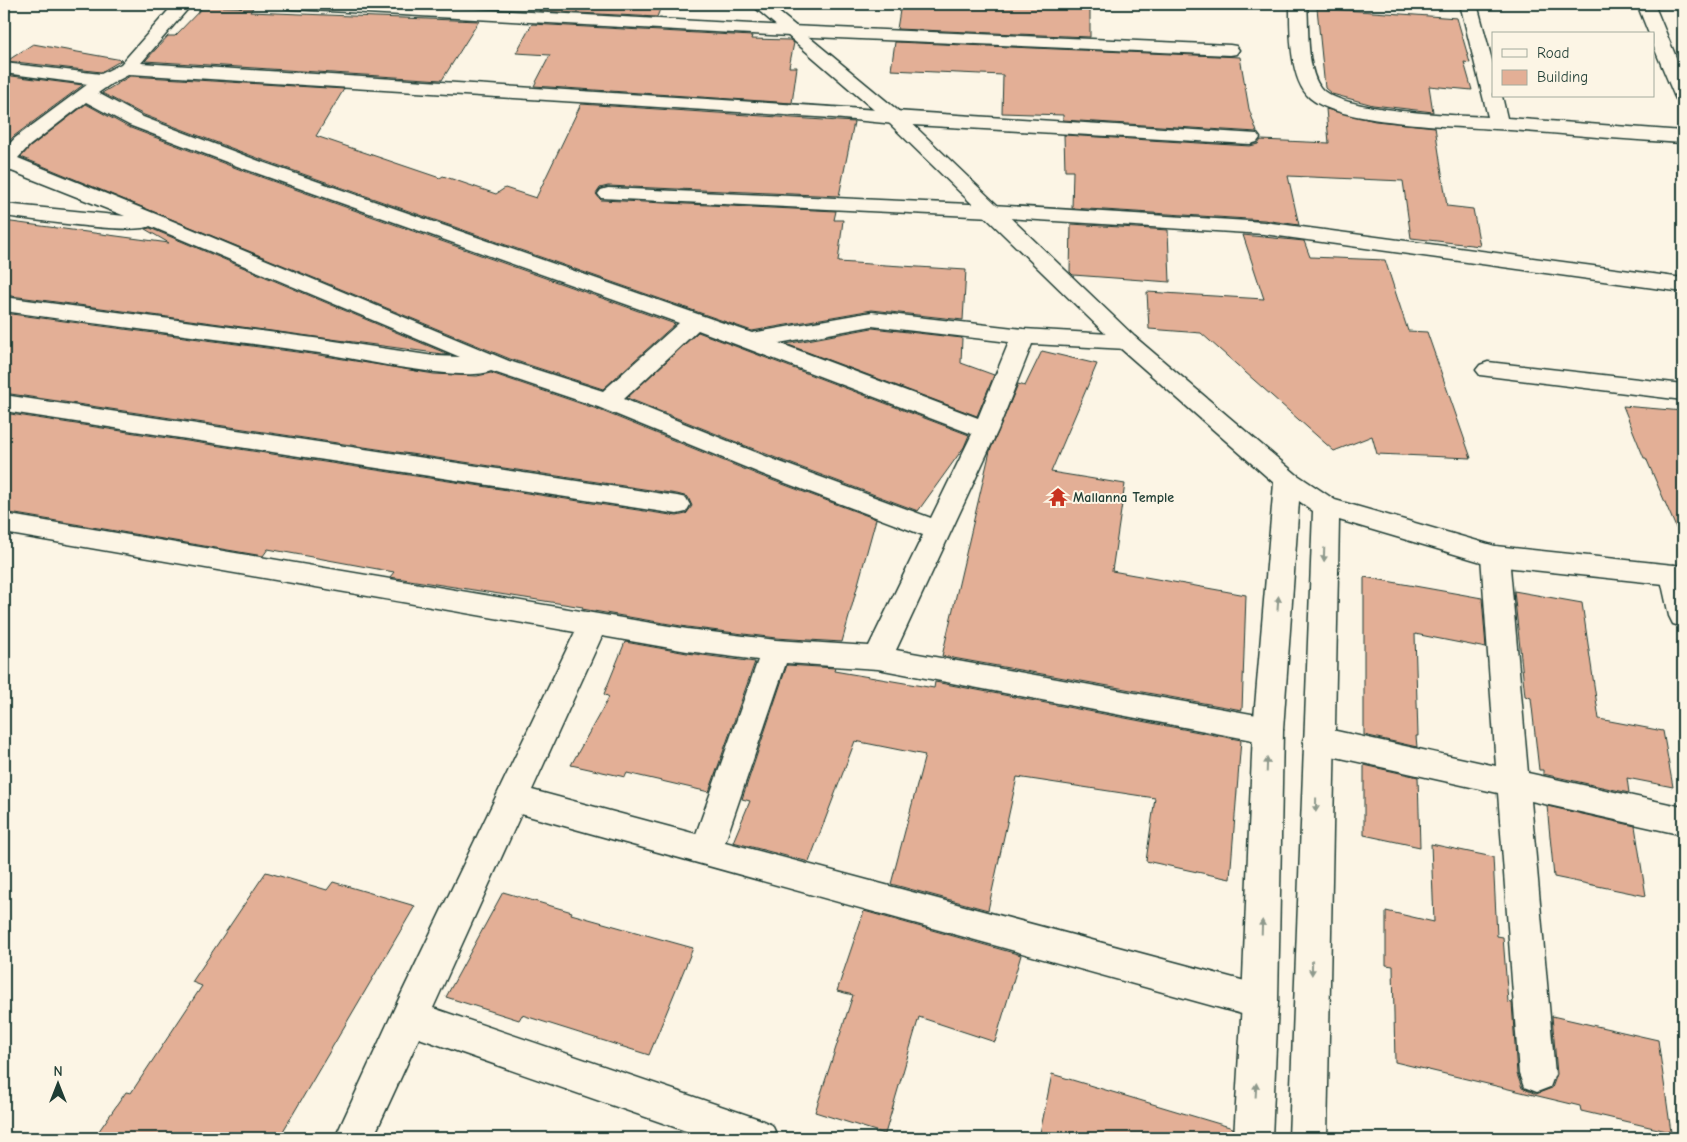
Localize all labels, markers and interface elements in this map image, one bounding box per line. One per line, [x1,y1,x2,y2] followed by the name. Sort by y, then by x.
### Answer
[1492,32,1654,98] legend
[1537,44,1569,62] text: Road
[1537,68,1588,86] text: Building
[1047,486,1069,508] temple icon: Mallanna Temple
[1073,489,1174,506] place label: Mallanna Temple
[1320,548,1328,564] one-way arrow
[1274,594,1282,610] one-way arrow
[1263,757,1271,773] one-way arrow
[1312,797,1320,813] one-way arrow
[1259,919,1267,935] one-way arrow
[1307,960,1315,976] one-way arrow
[32,1060,82,1110] north arrow
[53,1063,63,1080] text: N
[1252,1081,1260,1097] one-way arrow

